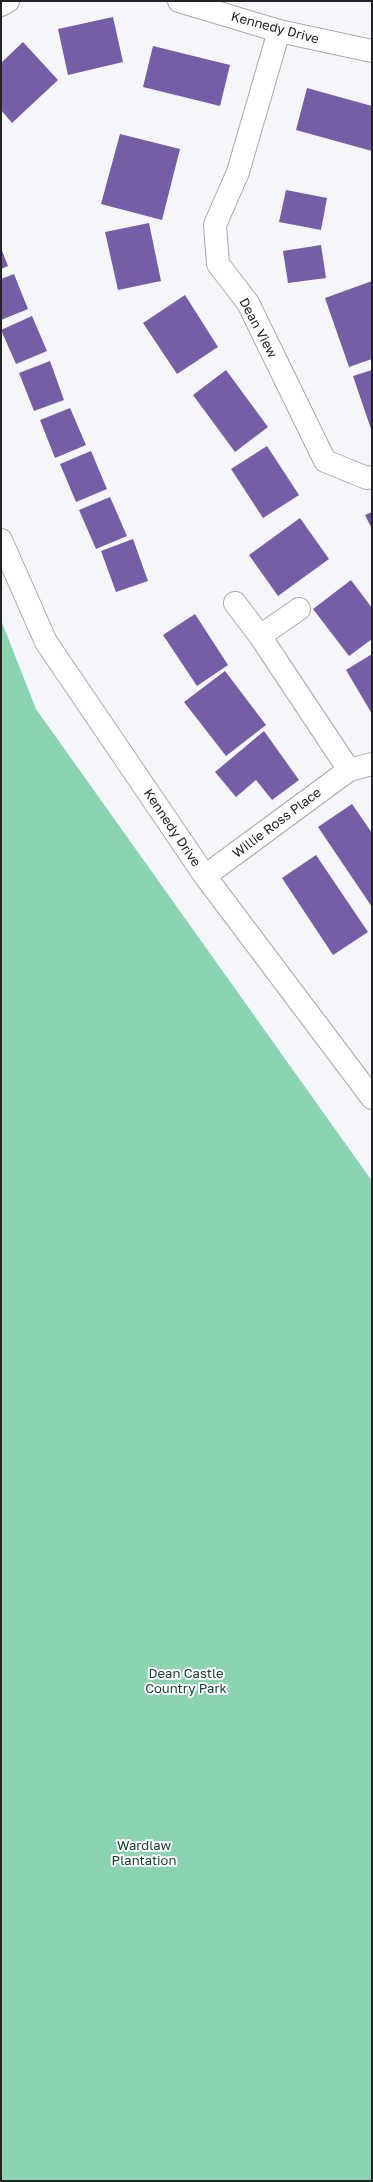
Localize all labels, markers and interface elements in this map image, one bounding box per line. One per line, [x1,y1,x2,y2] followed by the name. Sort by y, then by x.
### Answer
[229,9,321,47] street label: Kennedy Drive
[236,295,280,361] street label: Dean View
[230,785,324,861] street label: Willie Ross Place
[140,786,204,870] street label: Kennedy Drive
[145,1666,227,1697] park label: Dean Castle Country Park
[112,1838,176,1869] park label: Wardlaw Plantation

